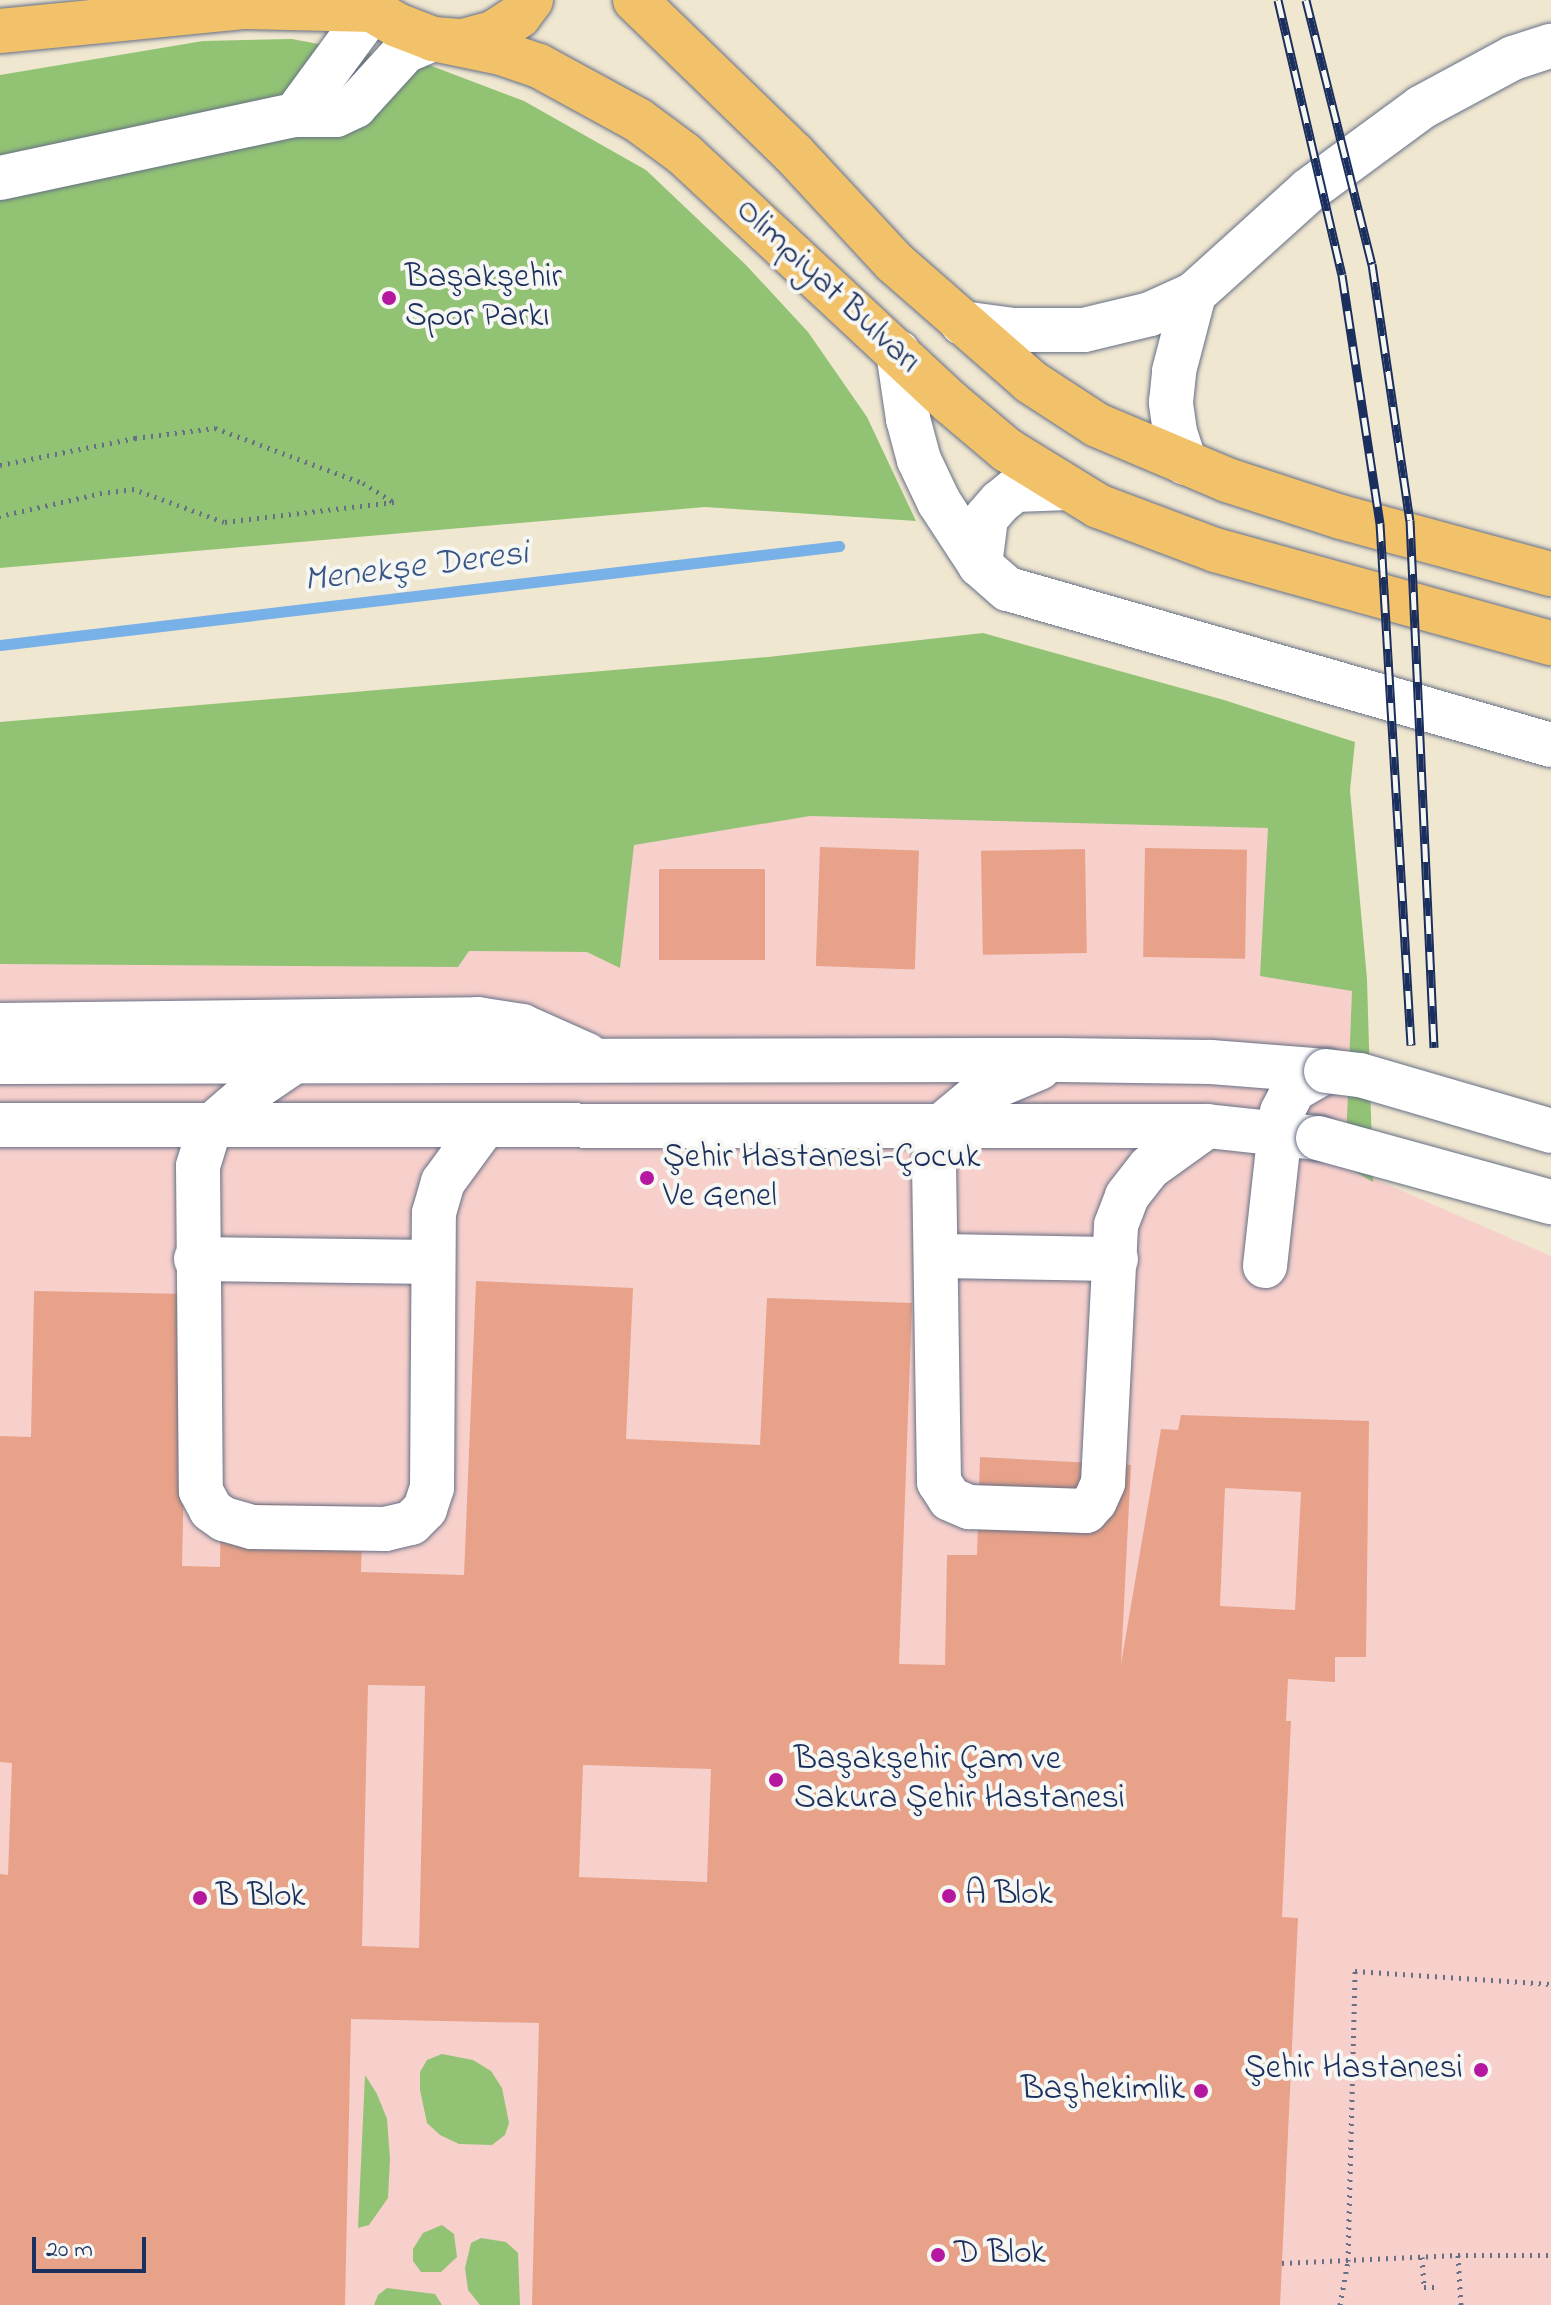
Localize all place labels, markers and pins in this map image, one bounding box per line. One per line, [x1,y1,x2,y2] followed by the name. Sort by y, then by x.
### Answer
[405,258,562,338] place label: Başakşehir Spor Parkı
[380,289,398,307] marker: Başakşehir Spor Parkı
[663,1138,980,1218] place label: Şehir Hastanesi-Çocuk Ve Genel
[638,1169,656,1187] marker: Şehir Hastanesi-Çocuk Ve Genel
[794,1740,1125,1820] place label: Başakşehir Çam ve Sakura Şehir Hastanesi
[765,1769,787,1791] marker: Başakşehir Çam ve Sakura Şehir Hastanesi
[965,1876,1053,1916] place label: A Blok
[216,1878,305,1918] place label: B Blok
[940,1887,958,1905] marker: A Blok
[191,1889,209,1907] marker: B Blok
[1244,2050,1463,2090] place label: Şehir Hastanesi
[1470,2059,1492,2081] marker: Şehir Hastanesi
[1021,2071,1185,2111] place label: Başhekimlik
[1192,2082,1210,2100] marker: Başhekimlik
[954,2235,1046,2275] place label: D Blok
[929,2246,947,2264] marker: D Blok

